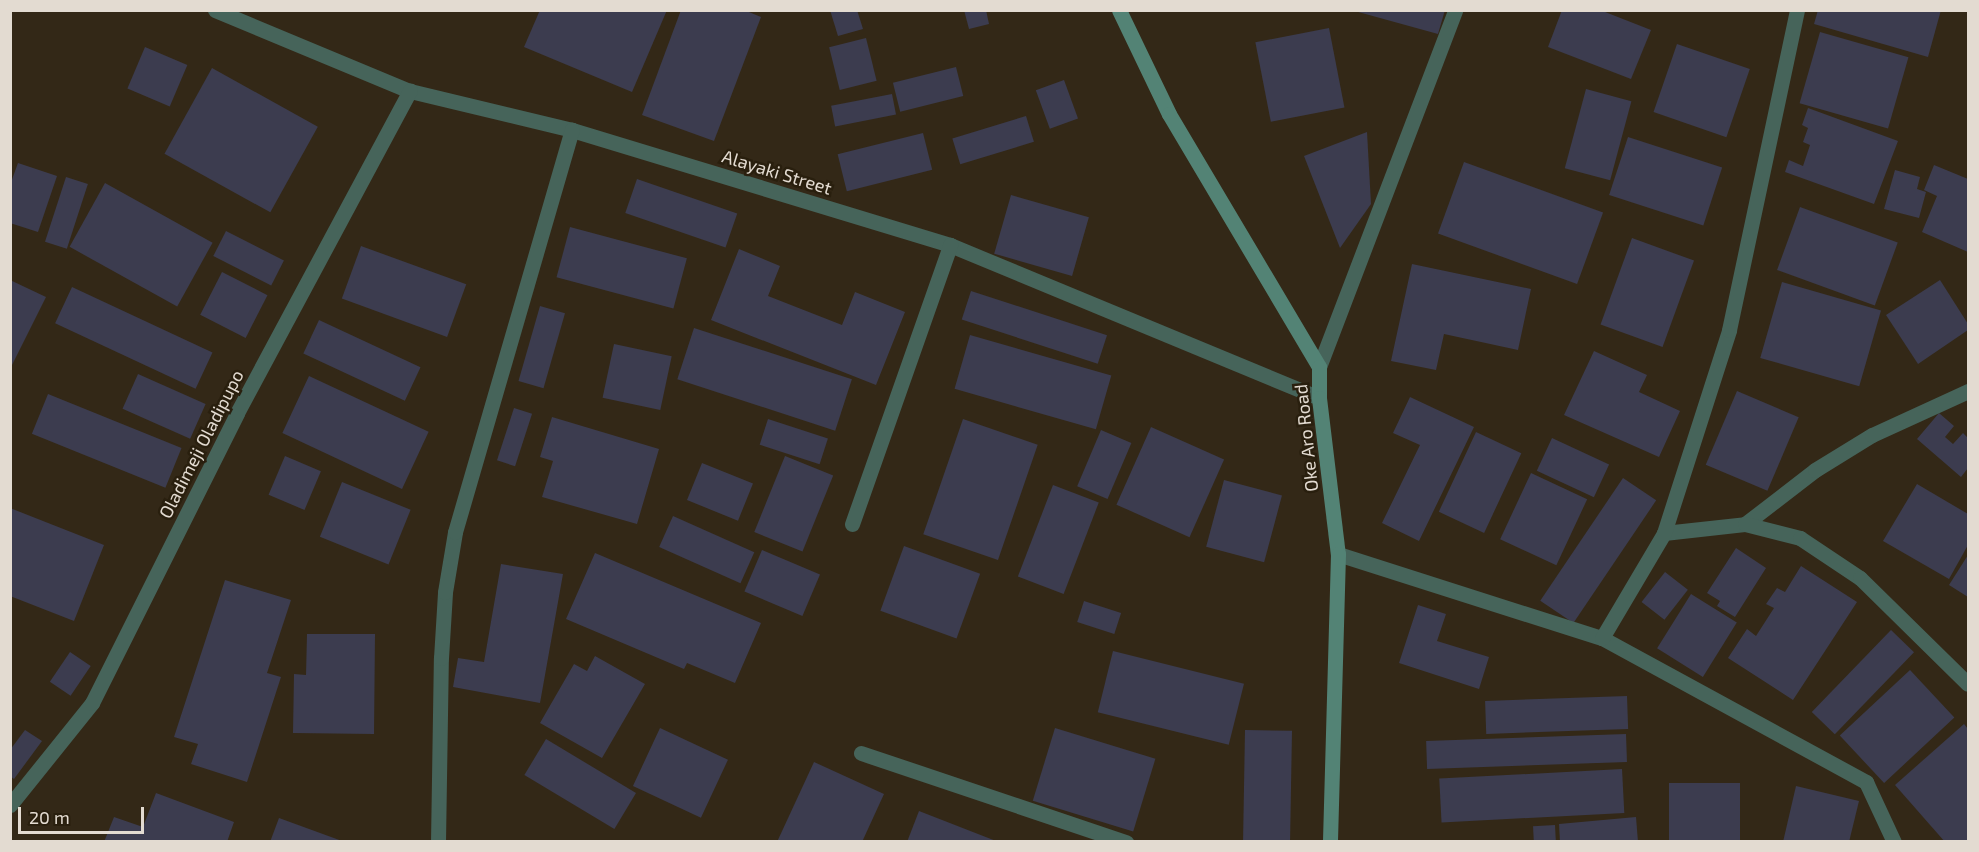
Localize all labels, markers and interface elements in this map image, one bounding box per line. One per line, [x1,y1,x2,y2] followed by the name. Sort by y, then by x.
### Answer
[720,145,834,199] street label: Alayaki Street
[154,366,248,522] street label: Oladimeji Oladipupo
[1290,383,1322,493] street label: Oke Aro Road
[21,795,147,833] scale bar
[29,806,70,828] text: 20 m

